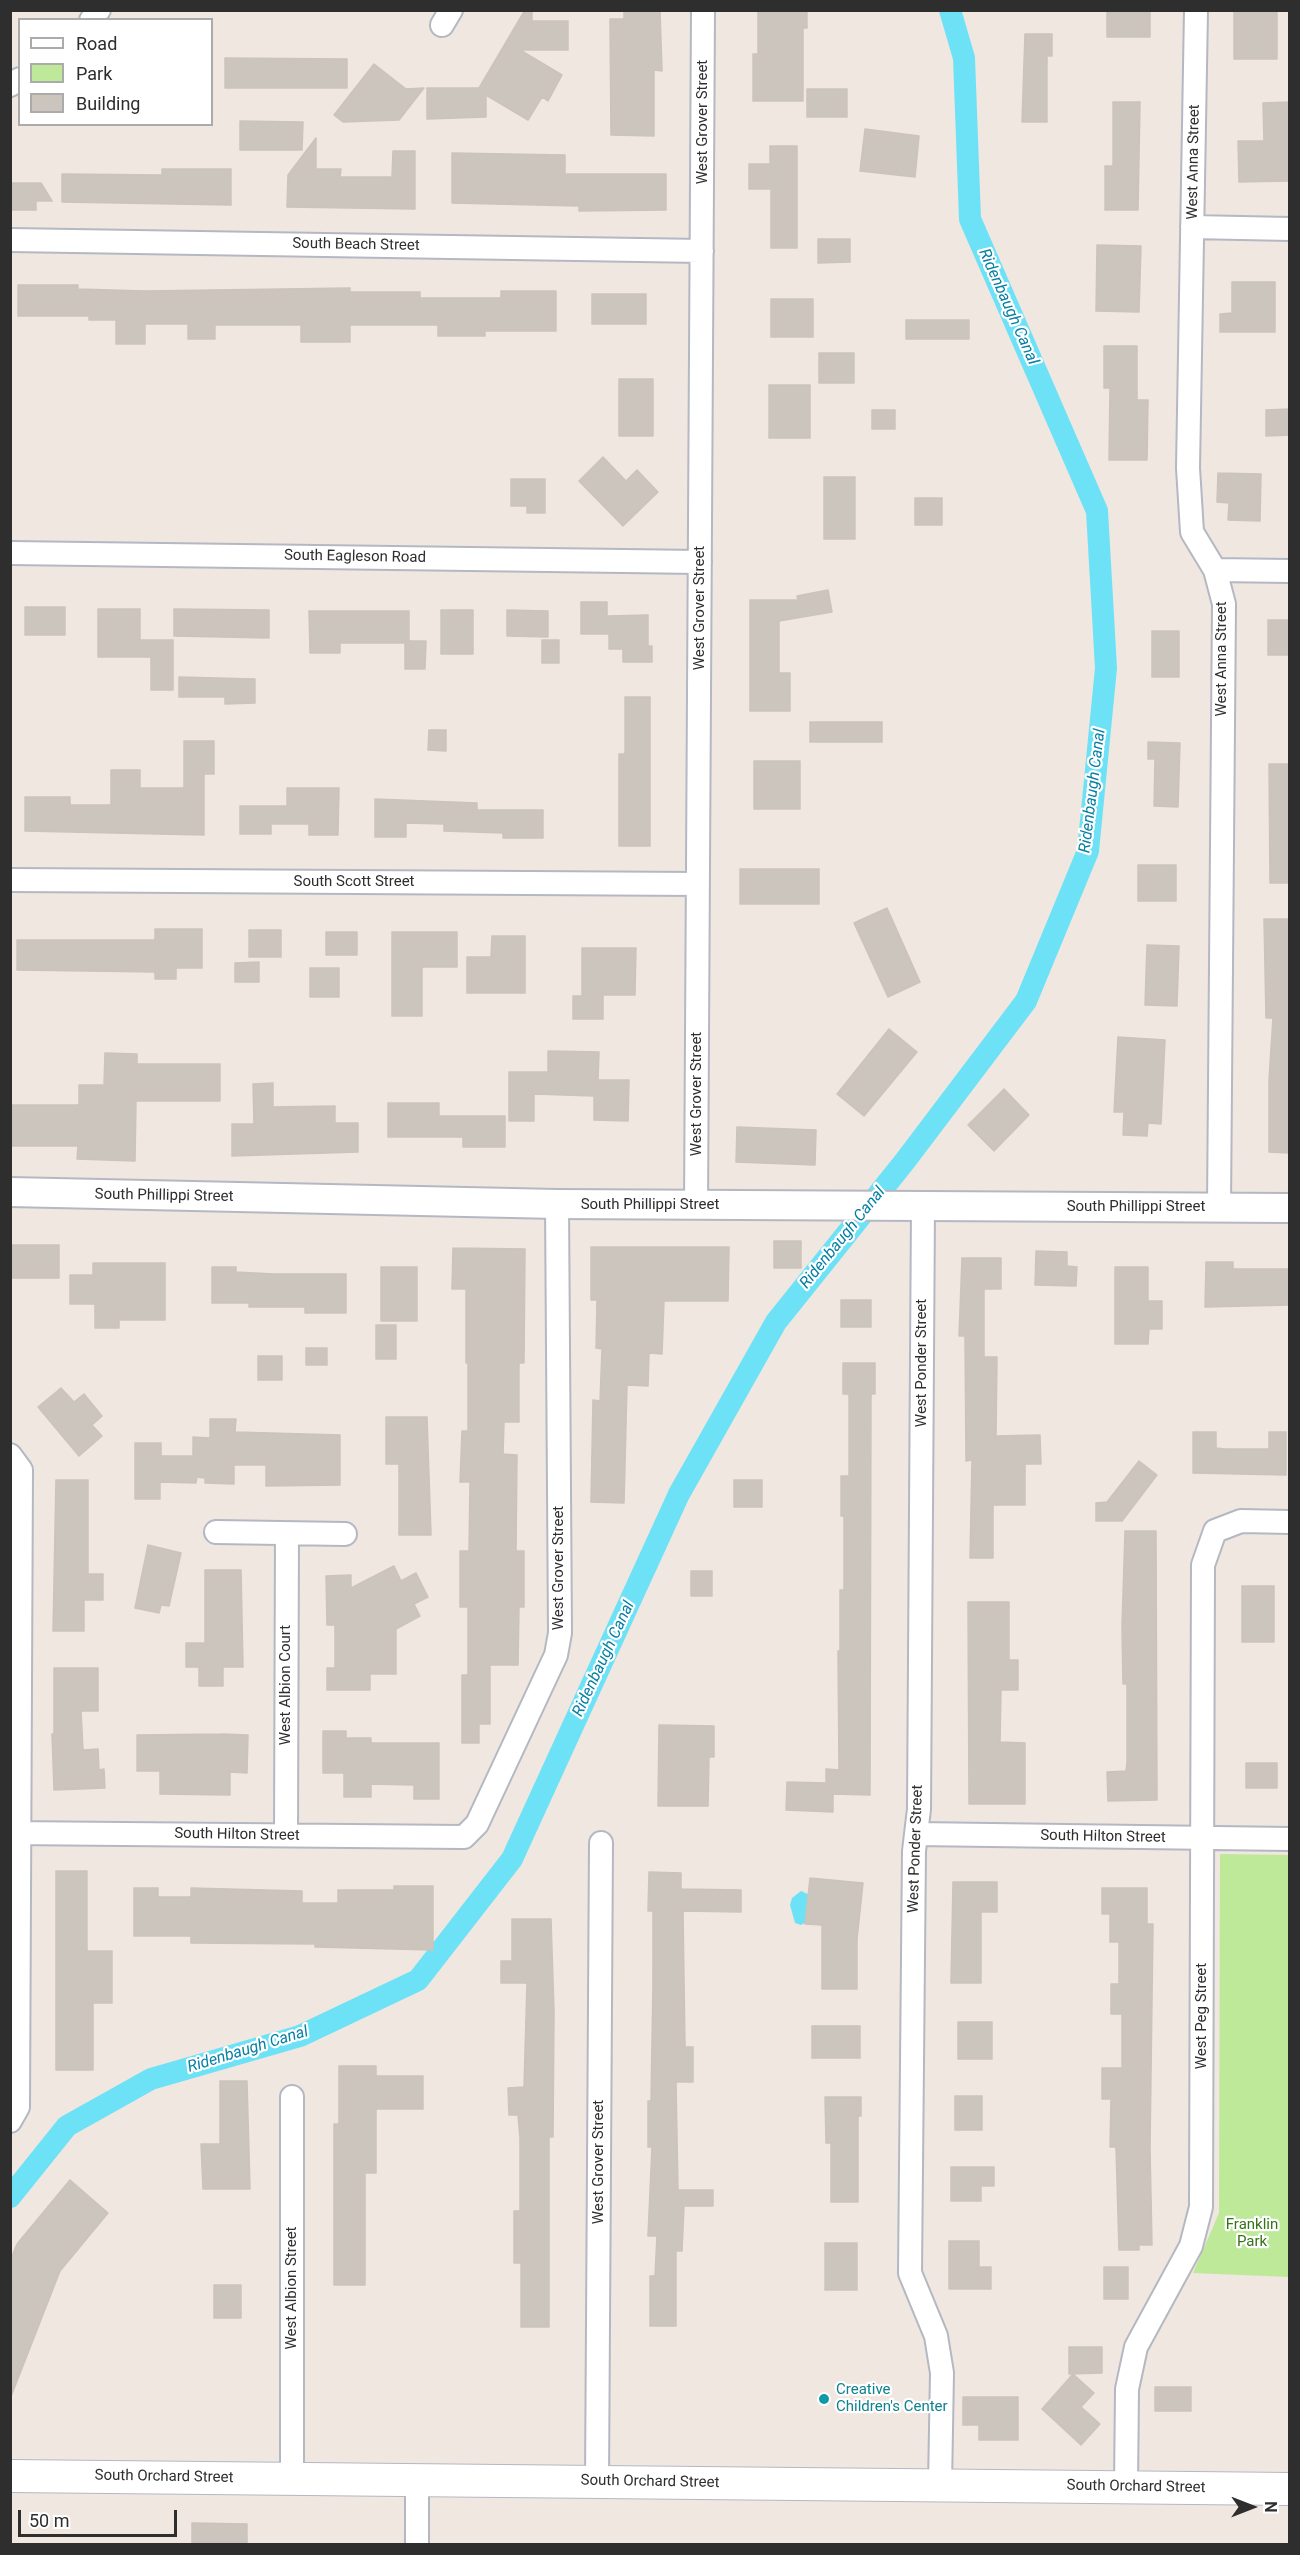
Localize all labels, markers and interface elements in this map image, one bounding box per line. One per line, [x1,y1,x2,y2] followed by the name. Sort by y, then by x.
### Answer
[18,18,213,126] legend
[76,33,117,54] text: Road
[694,60,712,184] street label: West Grover Street
[76,63,112,84] text: Park
[76,93,140,114] text: Building
[1184,104,1204,220] street label: West Anna Street
[292,235,420,255] street label: South Beach Street
[974,246,1042,368] water label: Ridenbaugh Canal
[691,546,709,670] street label: West Grover Street
[284,547,426,567] street label: South Eagleson Road
[1213,601,1231,717] street label: West Anna Street
[1076,728,1110,854] water label: Ridenbaugh Canal
[293,873,415,891] street label: South Scott Street
[688,1032,706,1156] street label: West Grover Street
[796,1183,890,1293] water label: Ridenbaugh Canal
[94,1186,234,1206] street label: South Phillippi Street
[581,1196,719,1214] street label: South Phillippi Street
[1067,1198,1205,1216] street label: South Phillippi Street
[913,1299,931,1427] street label: West Ponder Street
[550,1506,568,1630] street label: West Grover Street
[569,1598,639,1720] water label: Ridenbaugh Canal
[277,1625,295,1745] street label: West Albion Court
[905,1785,927,1913] street label: West Ponder Street
[174,1825,300,1845] street label: South Hilton Street
[1040,1827,1166,1847] street label: South Hilton Street
[1193,1963,1211,2069] street label: West Peg Street
[185,2023,311,2077] water label: Ridenbaugh Canal
[590,2100,608,2224] street label: West Grover Street
[1226,2216,1278,2251] park label: Franklin Park
[283,2226,301,2350] street label: West Albion Street
[836,2381,948,2416] place label: Creative Children's Center
[817,2392,831,2406] marker: Creative Children's Center
[94,2467,234,2487] street label: South Orchard Street
[580,2472,720,2492] street label: South Orchard Street
[1066,2477,1206,2497] street label: South Orchard Street
[1222,2477,1282,2537] north arrow
[21,2498,180,2536] scale bar
[1261,2501,1280,2513] text: N
[29,2510,69,2531] text: 50 m

